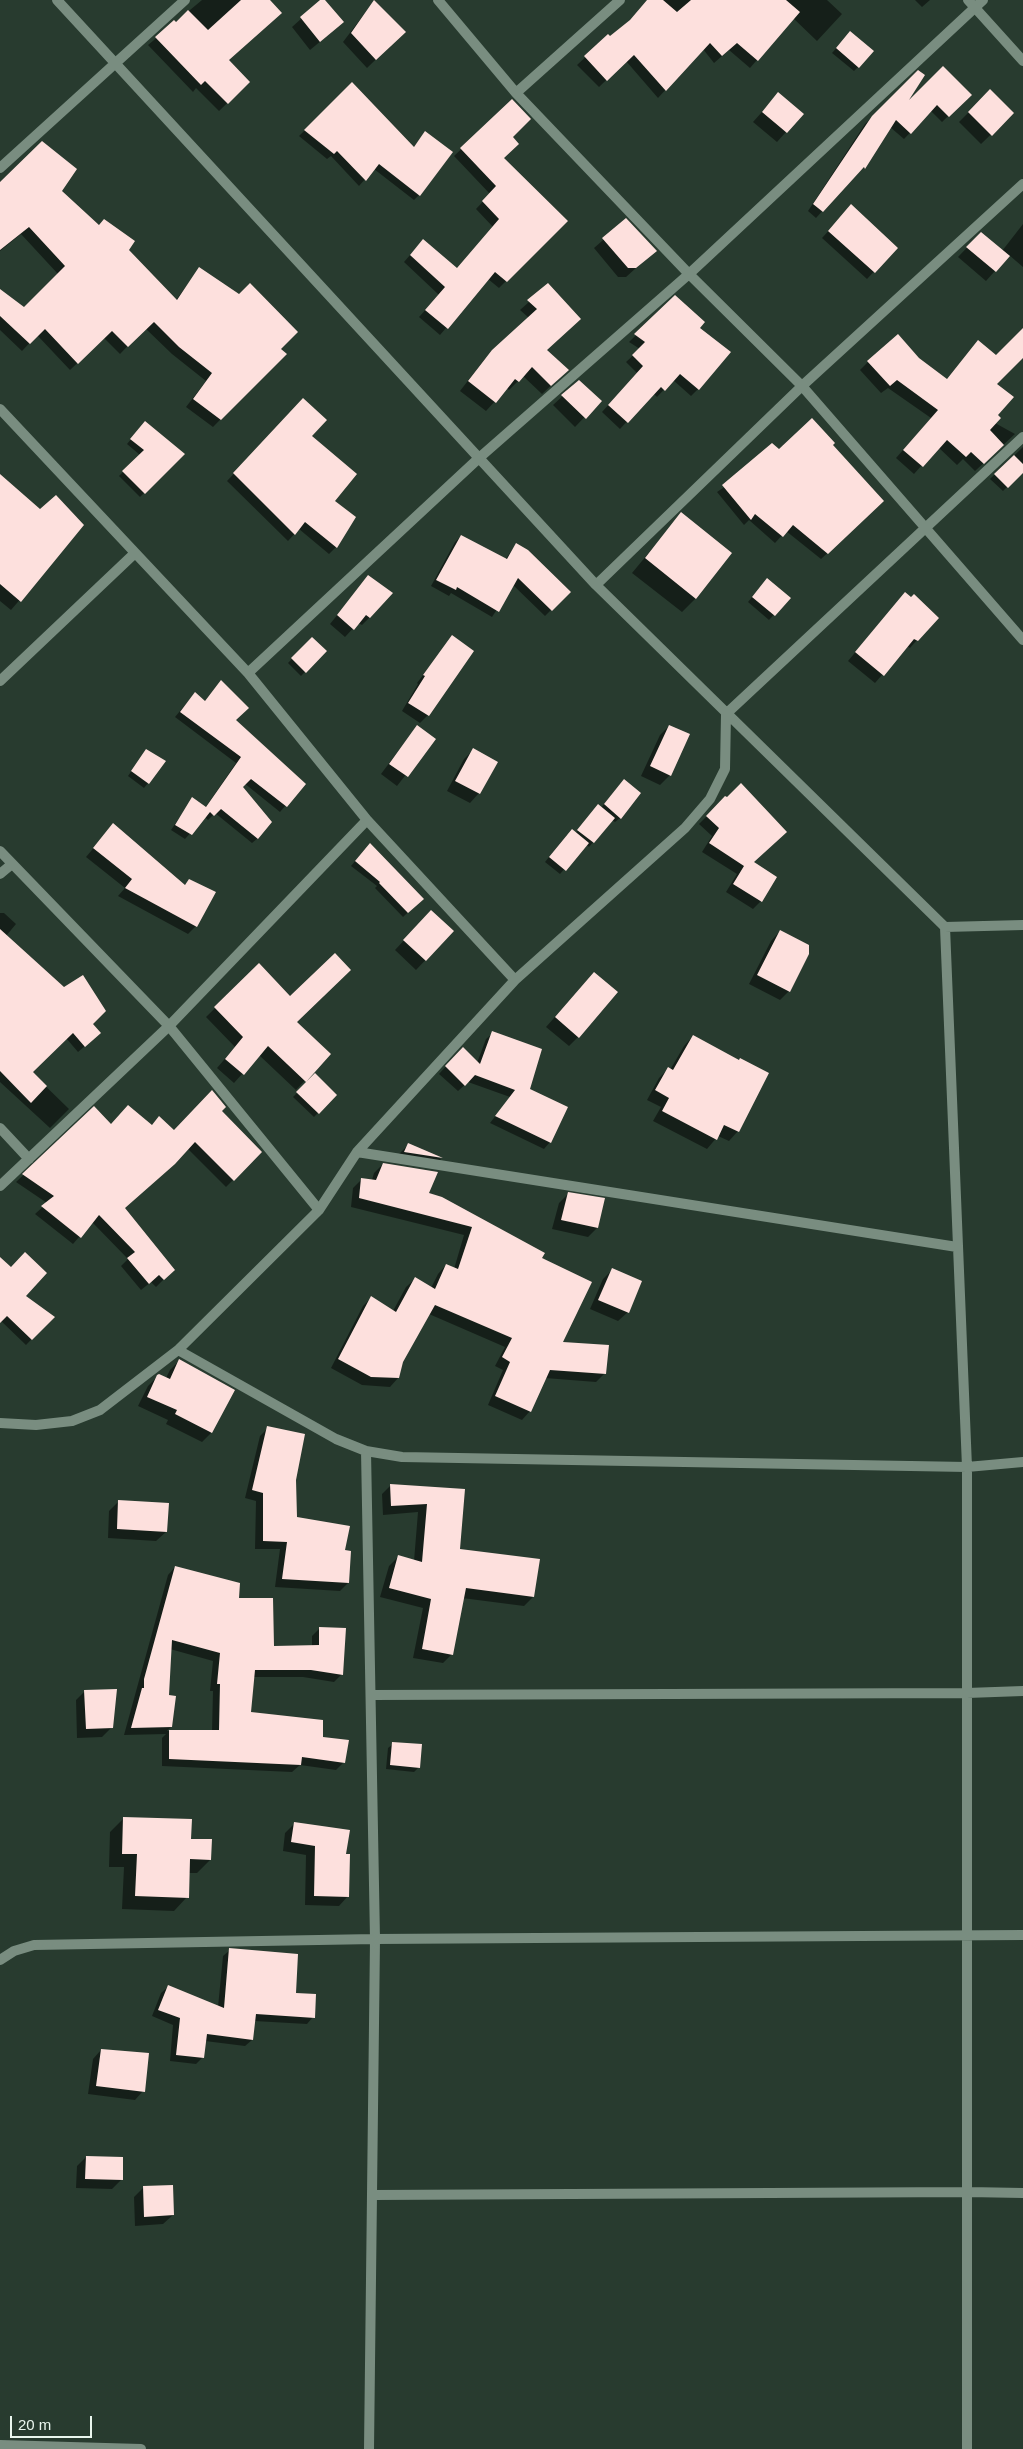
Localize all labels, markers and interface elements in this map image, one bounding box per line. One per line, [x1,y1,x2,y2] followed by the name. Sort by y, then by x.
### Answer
[12,2406,95,2438] scale bar
[18,2416,51,2433] text: 20 m

